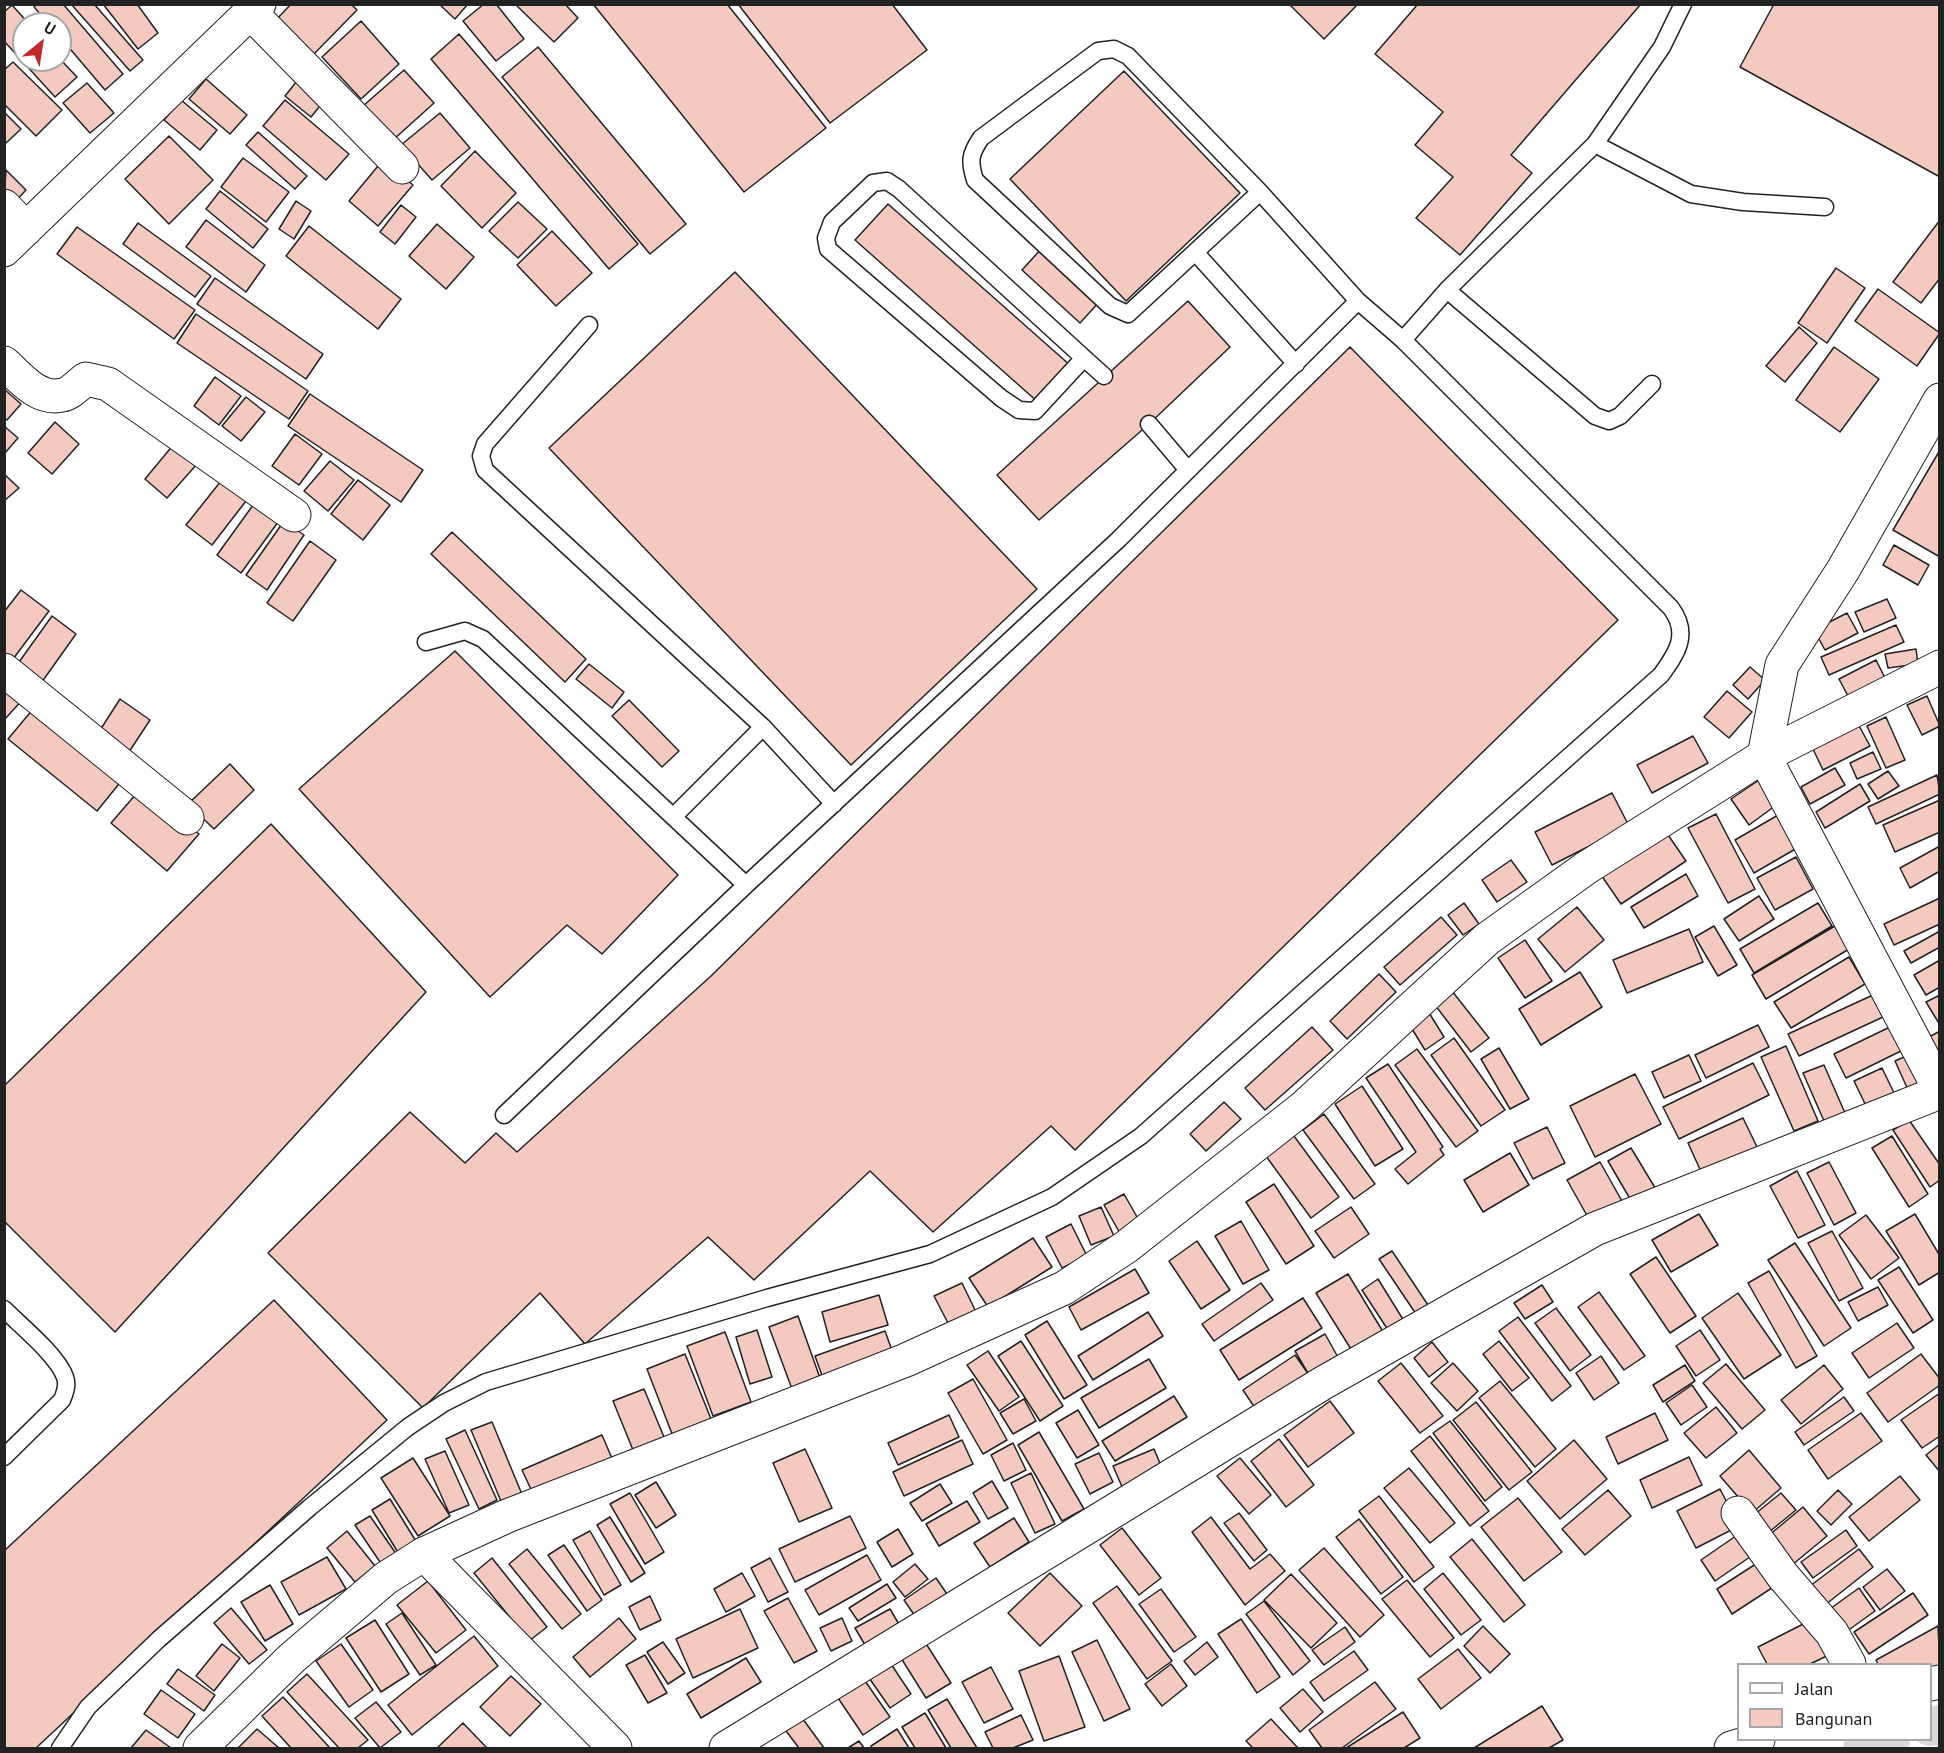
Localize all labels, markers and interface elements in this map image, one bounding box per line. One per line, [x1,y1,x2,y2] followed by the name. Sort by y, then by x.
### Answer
[12,12,72,72] north arrow
[41,17,59,39] text: U
[1737,1663,1932,1741] legend
[1795,1677,1833,1700] text: Jalan
[1795,1707,1872,1730] text: Bangunan

